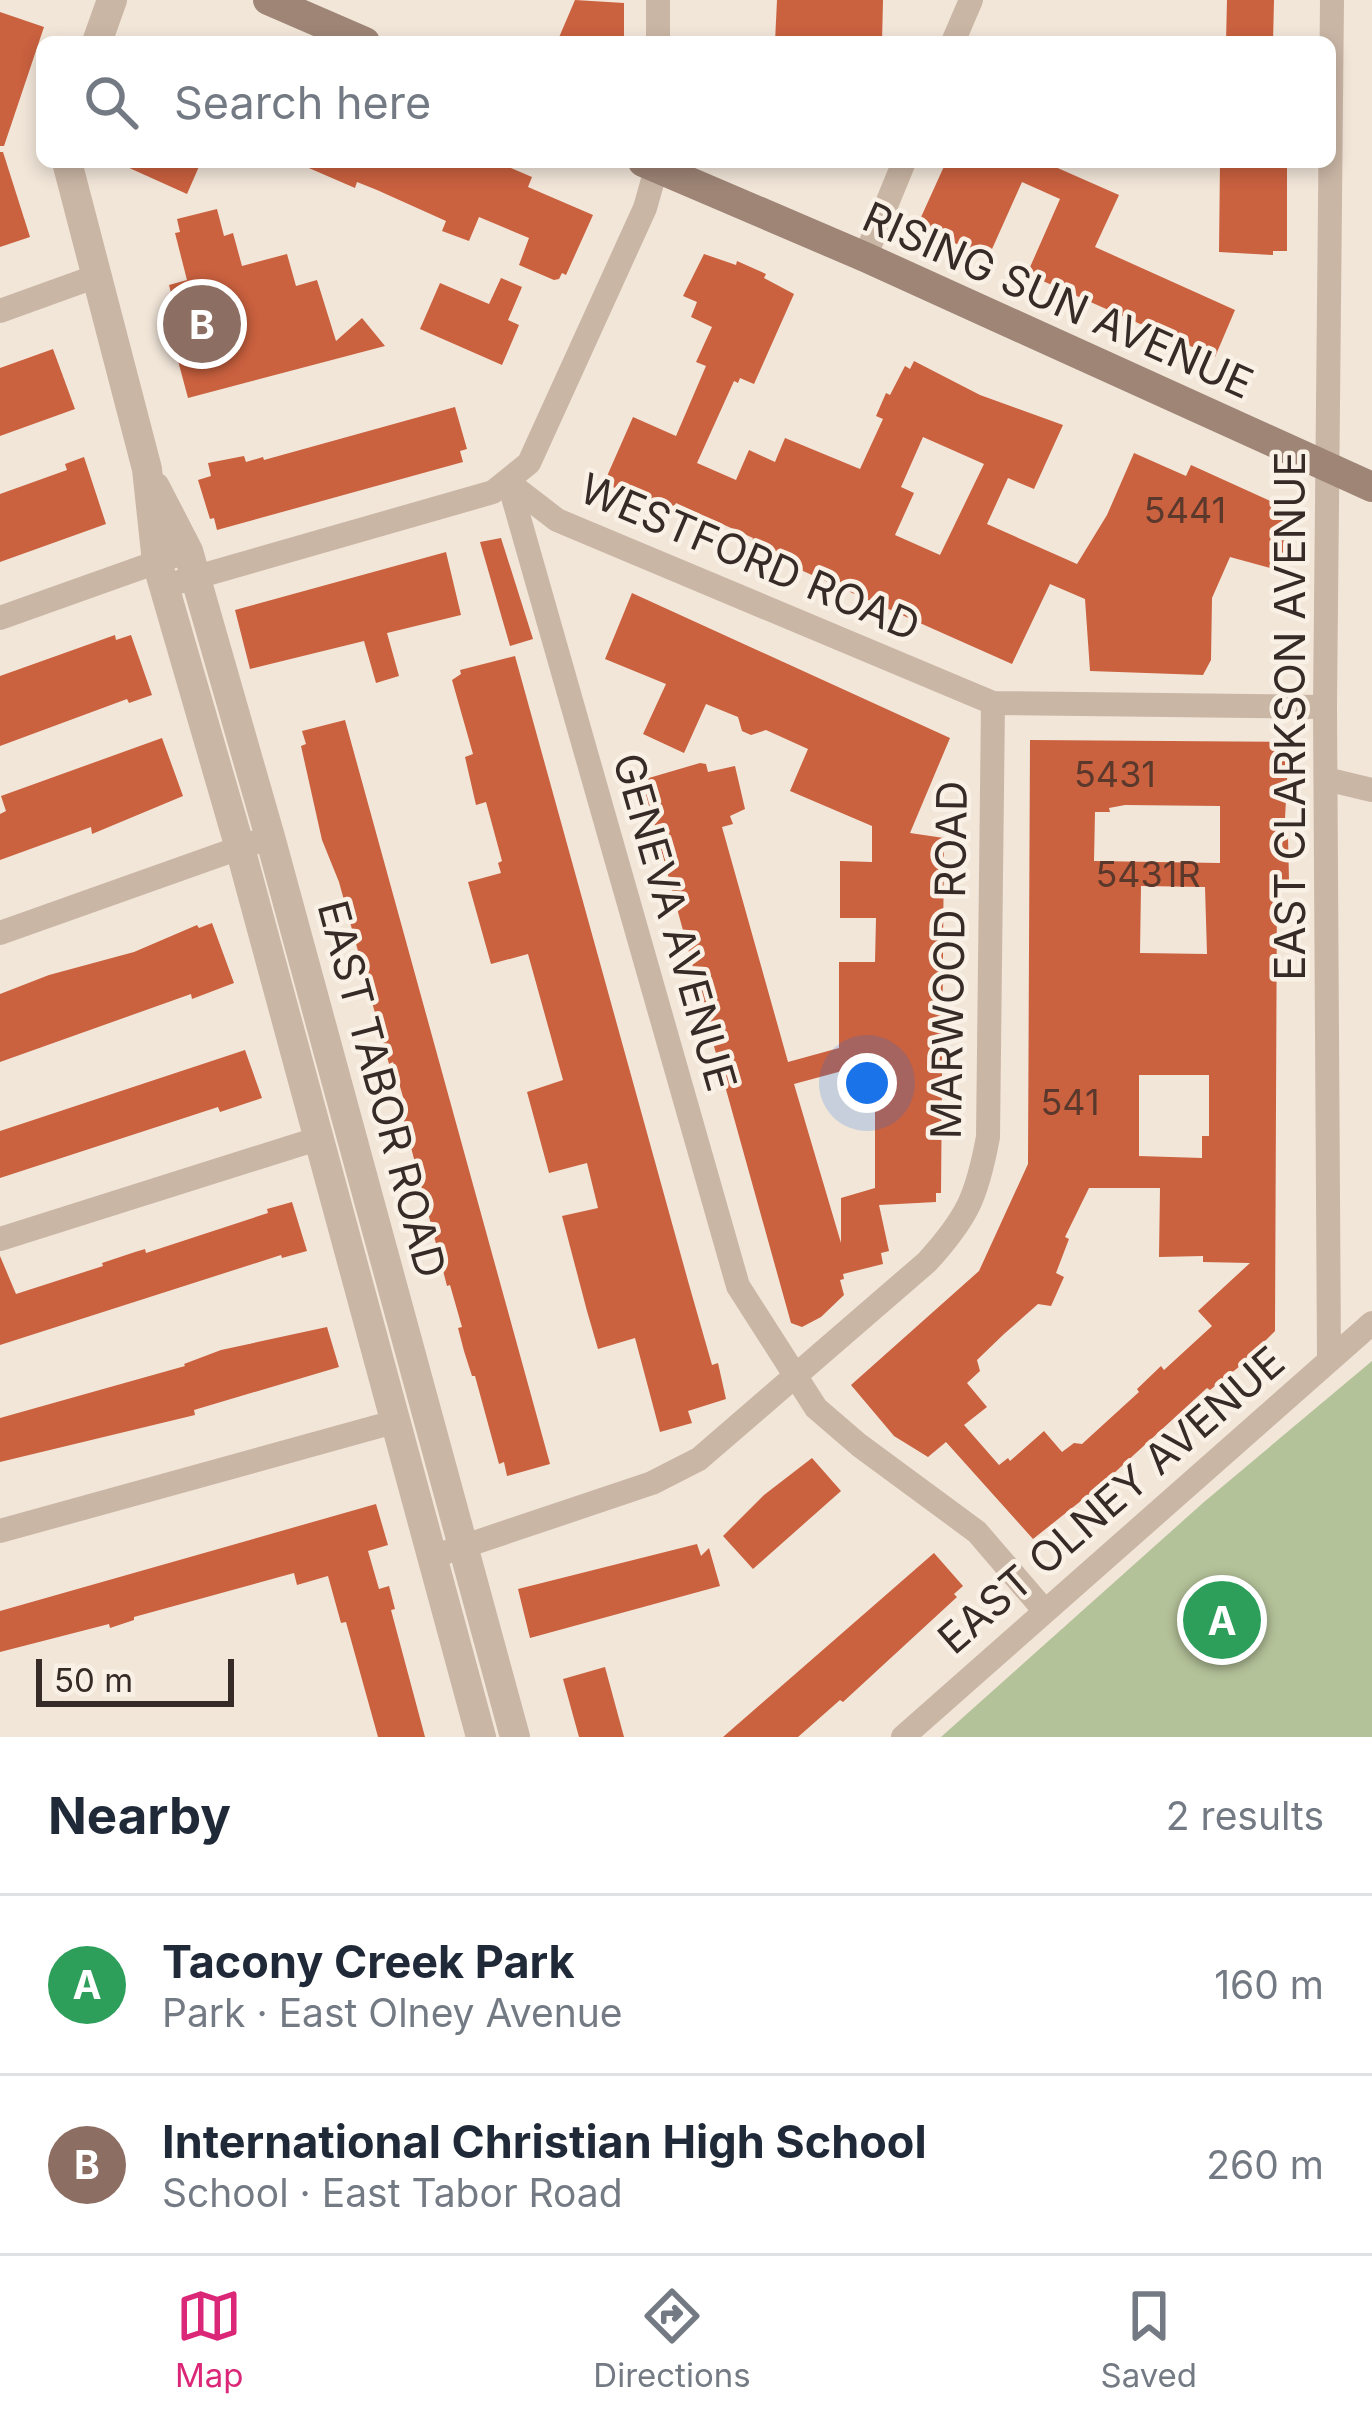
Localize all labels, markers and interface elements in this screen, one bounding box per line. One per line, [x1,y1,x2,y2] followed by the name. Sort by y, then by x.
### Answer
[36,36,1336,168] search box
[78,69,144,135] icon: search
[174,75,431,130] text: Search here
[855,191,1261,409] street label: RISING SUN AVENUE
[163,279,241,369] pin: B
[1264,451,1315,981] street label: EAST CLARKSON AVENUE
[573,462,928,651] street label: WESTFORD ROAD
[1144,488,1226,532] house number: 5441
[603,747,748,1097] street label: GENEVA AVENUE
[1074,752,1156,796] house number: 5431
[920,780,977,1140] street label: MARWOOD ROAD
[1095,852,1201,896] house number: 5431R
[308,895,457,1283] street label: EAST TABOR ROAD
[837,1053,897,1113] your location
[1040,1080,1100,1124] house number: 541
[928,1336,1294,1664] street label: EAST OLNEY AVENUE
[1183,1575,1261,1665] pin: A
[36,1653,234,1706] scale bar
[54,1660,133,1700] text: 50 m
[48,1785,231,1846] text: Nearby
[1166,1792,1324,1839] text: 2 results
[162,1934,575,1989] text: Tacony Creek Park
[72,1961,102,2008] text: A
[1214,1961,1324,2008] text: 160 m
[162,1989,623,2036] text: Park · East Olney Avenue
[162,2114,927,2169] text: International Christian High School
[74,2141,100,2188] text: B
[1206,2141,1324,2188] text: 260 m
[162,2169,623,2216] text: School · East Tabor Road
[175,2283,243,2395] tab: Map
[593,2283,751,2395] tab: Directions
[1100,2283,1197,2395] tab: Saved

